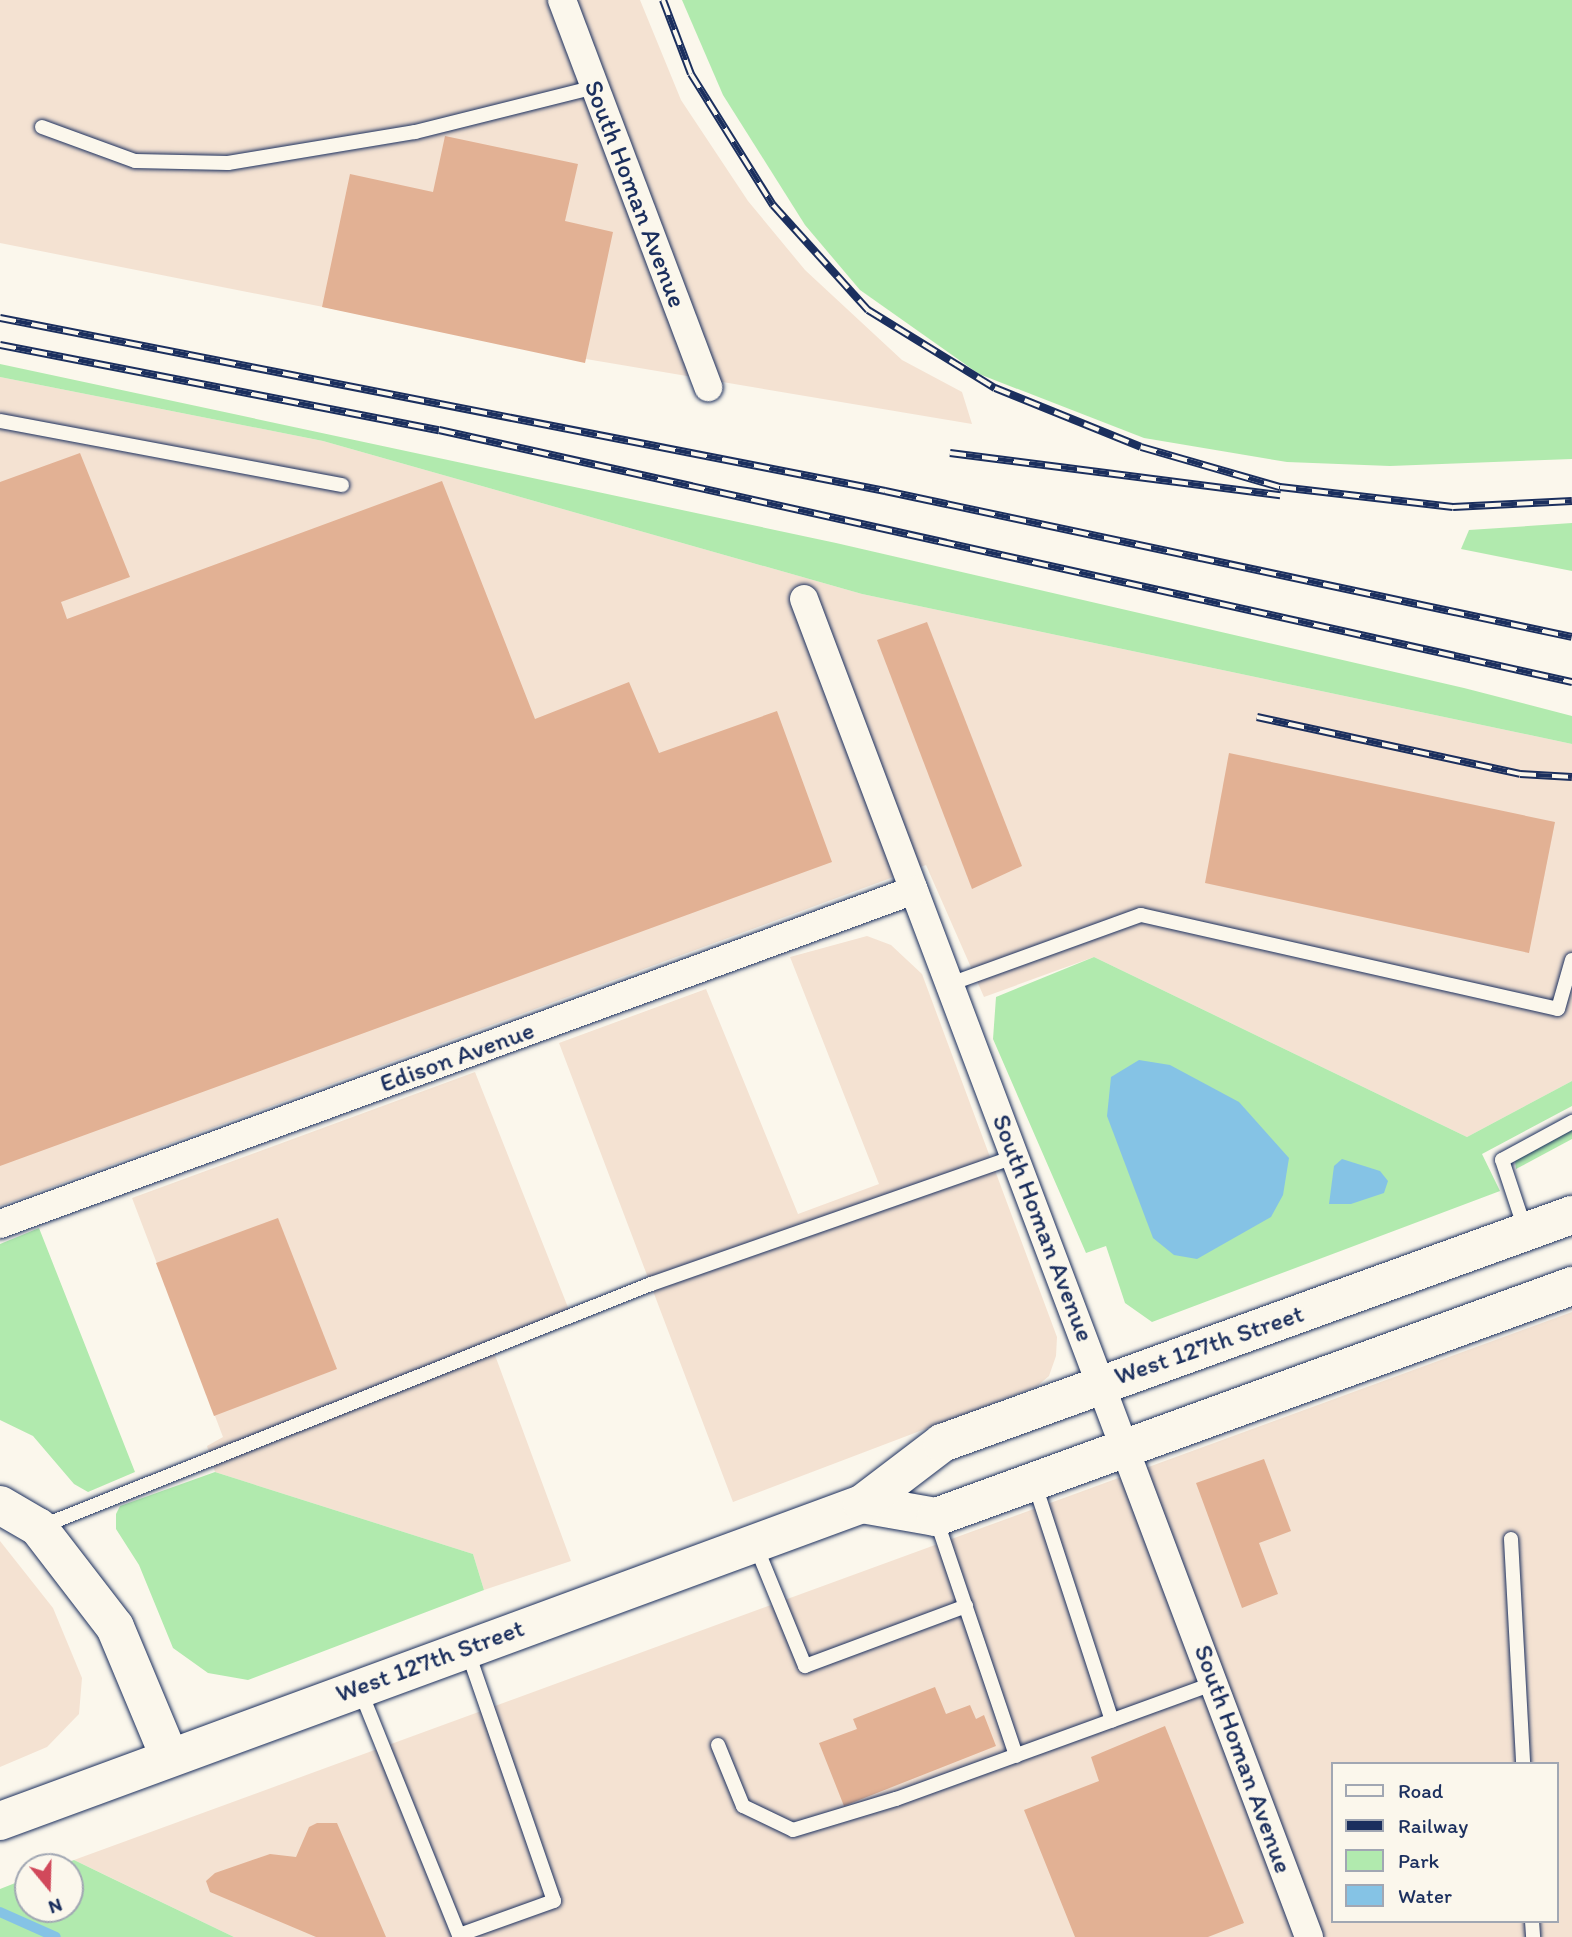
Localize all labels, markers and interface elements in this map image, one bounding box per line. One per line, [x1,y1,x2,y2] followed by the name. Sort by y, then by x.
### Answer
[578,77,692,311] street label: South Homan Avenue
[376,1015,538,1099] street label: Edison Avenue
[986,1111,1100,1345] street label: South Homan Avenue
[1111,1298,1307,1392] street label: West 127th Street
[332,1613,528,1709] street label: West 127th Street
[1188,1642,1298,1876] street label: South Homan Avenue
[1330,1762,1558,1923] legend
[1398,1778,1443,1803] text: Road
[1398,1813,1468,1838] text: Railway
[1398,1848,1439,1873] text: Park
[14,1853,84,1923] north arrow
[1398,1883,1452,1908] text: Water
[46,1893,65,1919] text: N

